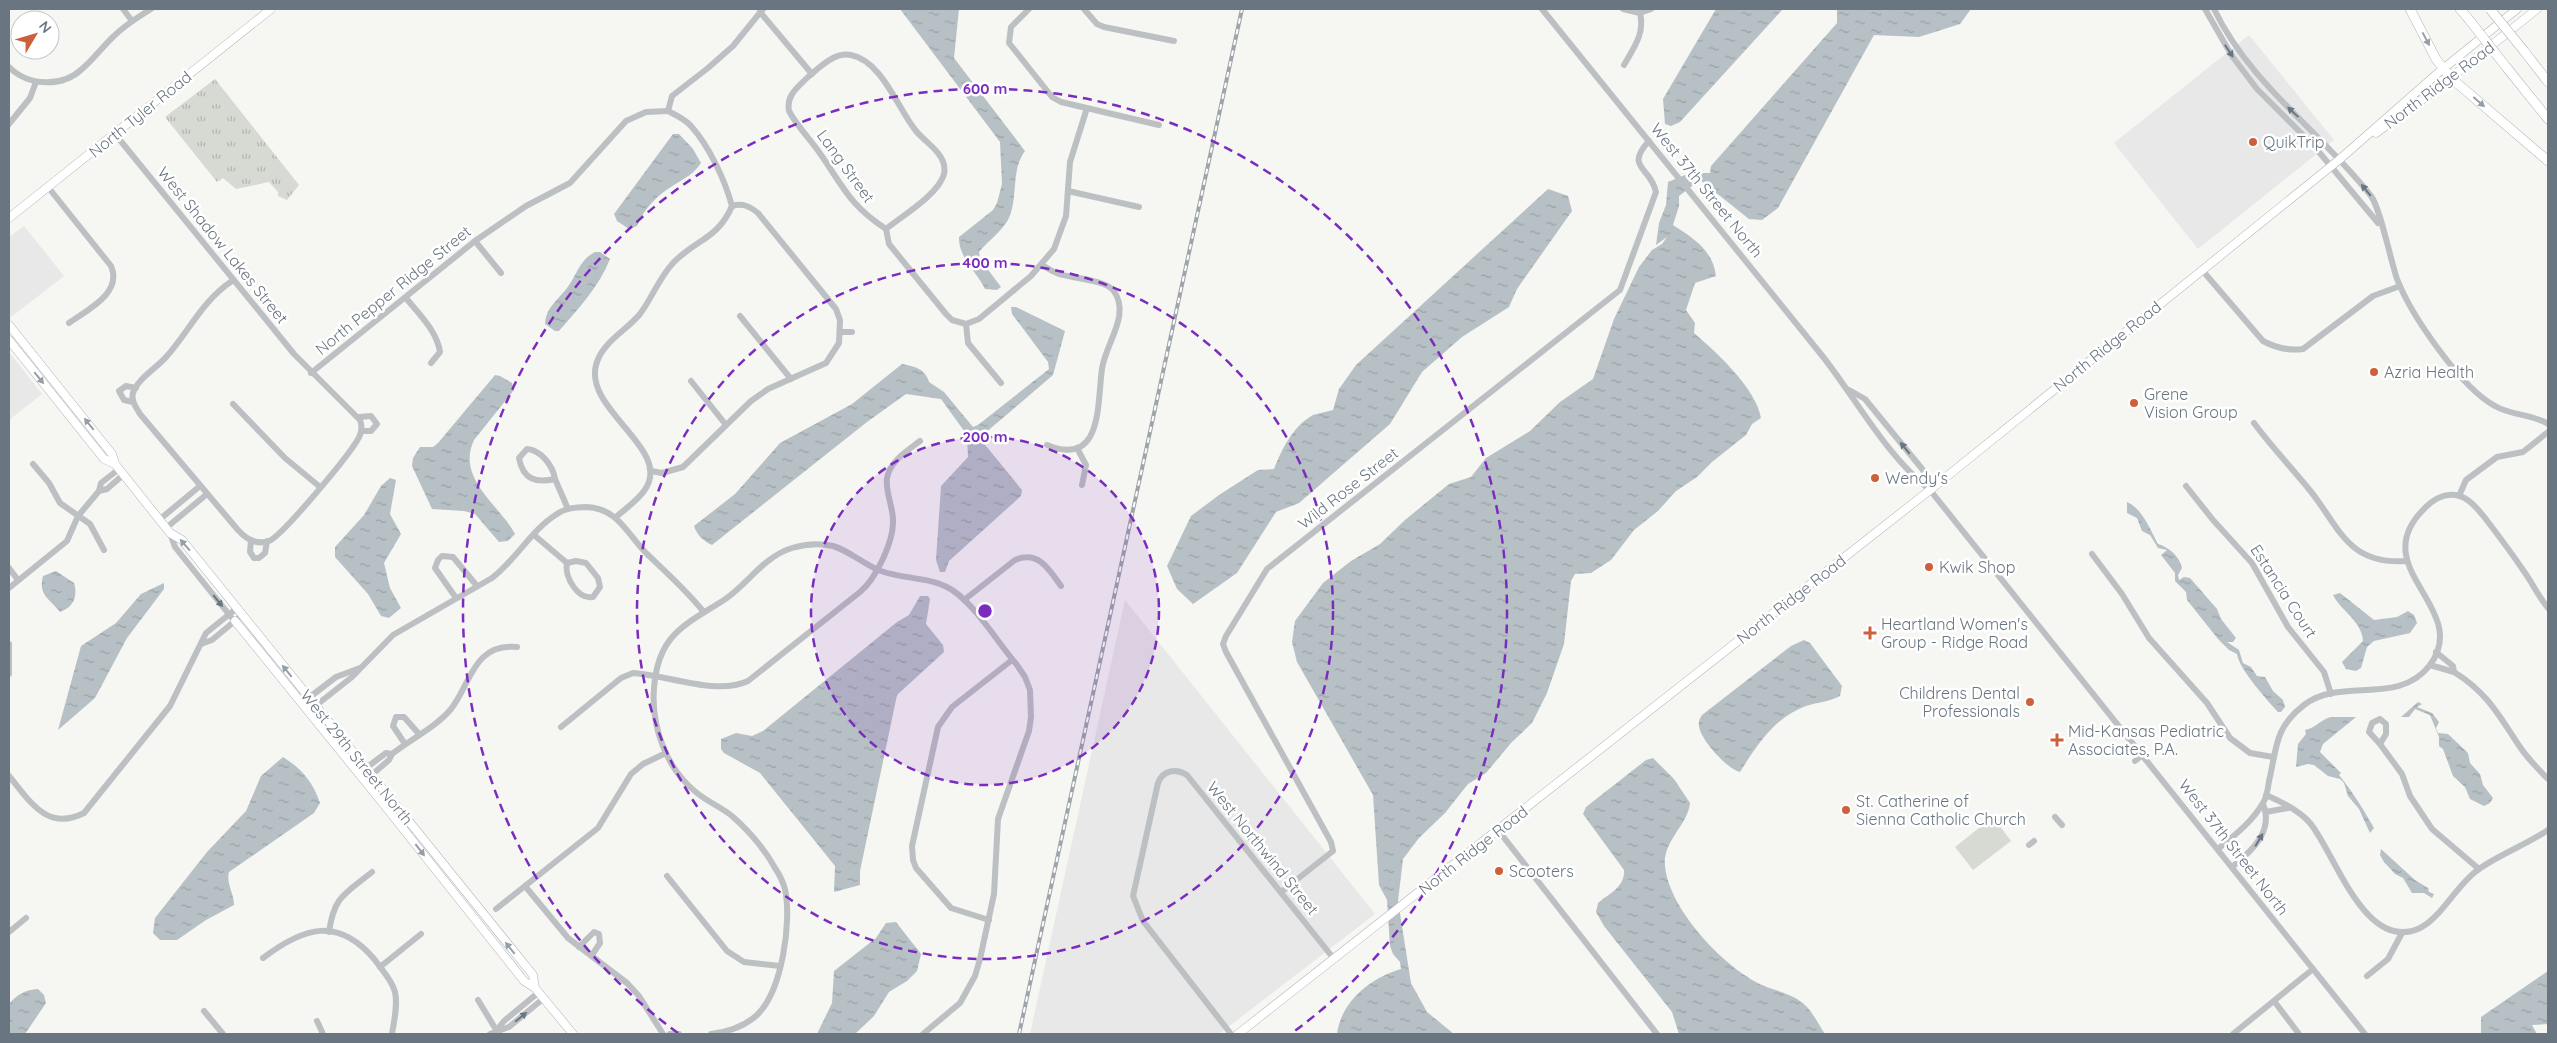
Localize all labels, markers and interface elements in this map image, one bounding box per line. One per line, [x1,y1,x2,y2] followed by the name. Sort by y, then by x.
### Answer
[10,10,60,60] north arrow
[35,17,56,37] text: N
[2422,32,2430,46] one-way arrow
[2380,37,2498,133] street label: North Ridge Road
[2224,44,2233,58] one-way arrow
[85,66,195,162] street label: North Tyler Road
[963,79,1007,98] text: 600 m
[2472,96,2484,108] one-way arrow
[2288,106,2300,118] one-way arrow
[1647,119,1767,261] street label: West 37th Street North
[813,126,879,206] street label: Lang Street
[2263,132,2324,152] place label: QuikTrip
[2247,136,2259,148] marker: QuikTrip
[154,162,292,328] street label: West Shadow Lakes Street
[2360,184,2371,197] one-way arrow
[311,221,475,359] street label: North Pepper Ridge Street
[962,253,1008,272] text: 400 m
[2049,296,2165,396] street label: North Ridge Road
[2384,362,2474,382] place label: Azria Health
[2368,366,2380,378] marker: Azria Health
[34,371,45,384] one-way arrow
[2144,384,2238,422] place label: Grene Vision Group
[2128,397,2140,409] marker: Grene Vision Group
[83,418,94,431] one-way arrow
[963,427,1008,446] text: 200 m
[1900,442,1911,455] one-way arrow
[1294,443,1402,533] street label: Wild Rose Street
[1885,468,1948,488] place label: Wendy's
[1869,472,1881,484] marker: Wendy's
[180,538,191,551] one-way arrow
[2246,540,2322,642] street label: Estancia Court
[1732,550,1850,648] street label: North Ridge Road
[1939,557,2015,577] place label: Kwik Shop
[1923,561,1935,573] marker: Kwik Shop
[213,594,224,607] one-way arrow
[976,602,994,620] centre of rings
[1881,614,2028,652] place label: Heartland Women's Group - Ridge Road
[1863,626,1877,640] marker: Heartland Women's Group - Ridge Road
[282,665,293,678] one-way arrow
[1899,683,2020,721] place label: Childrens Dental Professionals
[296,685,418,829] street label: West 29th Street North
[2024,696,2036,708] marker: Childrens Dental Professionals
[2068,721,2224,759] place label: Mid-Kansas Pediatric Associates, P.A.
[2050,733,2064,747] marker: Mid-Kansas Pediatric Associates, P.A.
[2175,775,2293,919] street label: West 37th Street North
[1203,777,1323,919] street label: West Northwind Street
[1856,791,2026,829] place label: St. Catherine of Sienna Catholic Church
[1414,801,1532,899] street label: North Ridge Road
[1840,804,1852,816] marker: St. Catherine of Sienna Catholic Church
[2254,833,2263,846] one-way arrow
[414,843,425,856] one-way arrow
[1509,861,1574,881] place label: Scooters
[1493,865,1505,877] marker: Scooters
[505,941,516,954] one-way arrow
[515,1011,528,1022] one-way arrow

